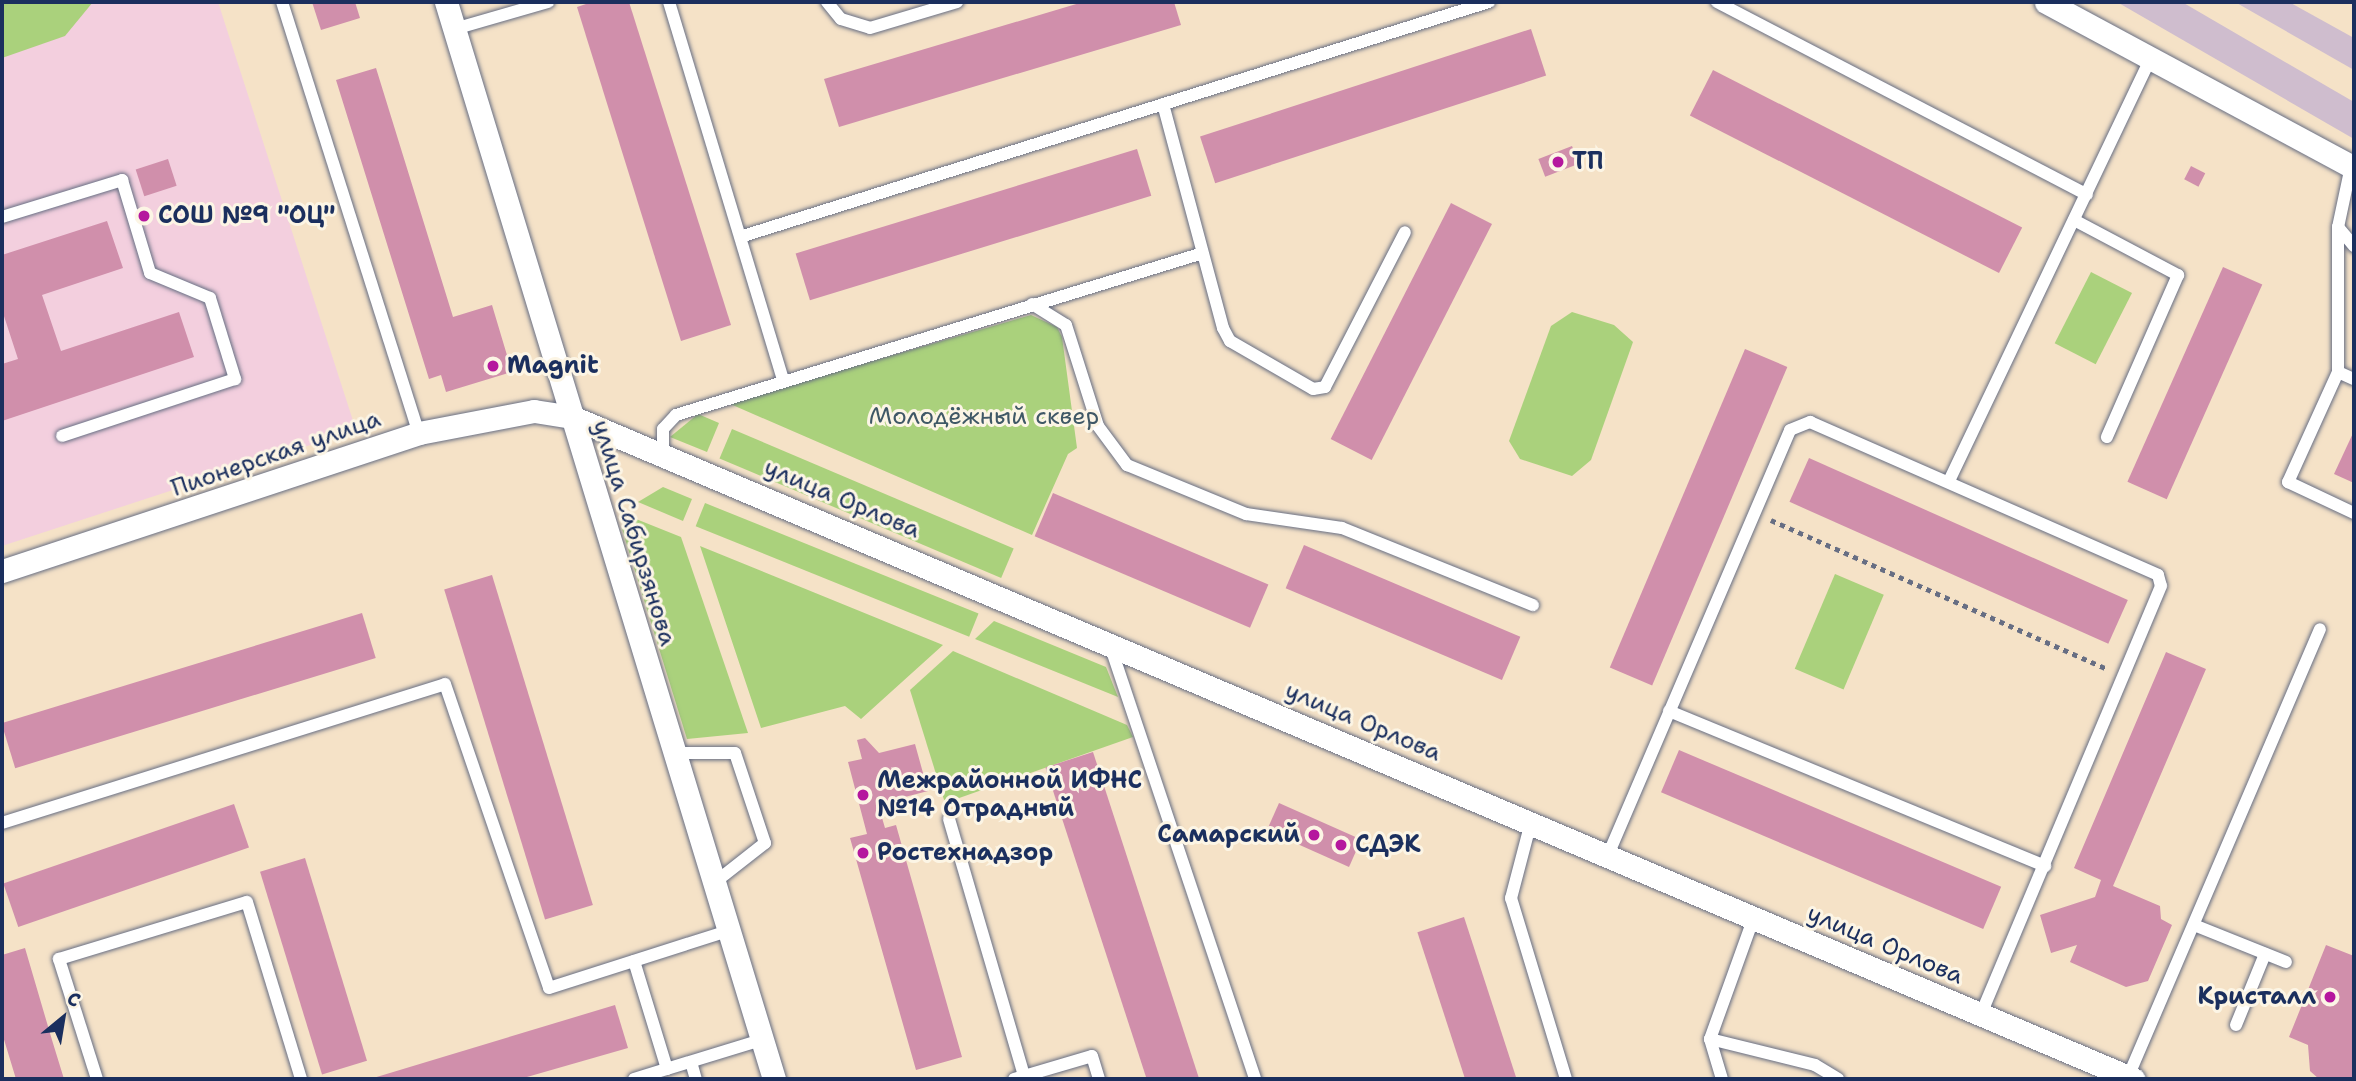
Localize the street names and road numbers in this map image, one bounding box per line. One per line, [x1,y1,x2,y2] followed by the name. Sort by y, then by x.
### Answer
[168,405,384,503] street label: Пионерская улица
[586,417,682,649] street label: улица Сабирзянова
[760,453,924,545] street label: улица Орлова
[1281,676,1445,768] street label: улица Орлова
[1803,899,1967,991] street label: улица Орлова

